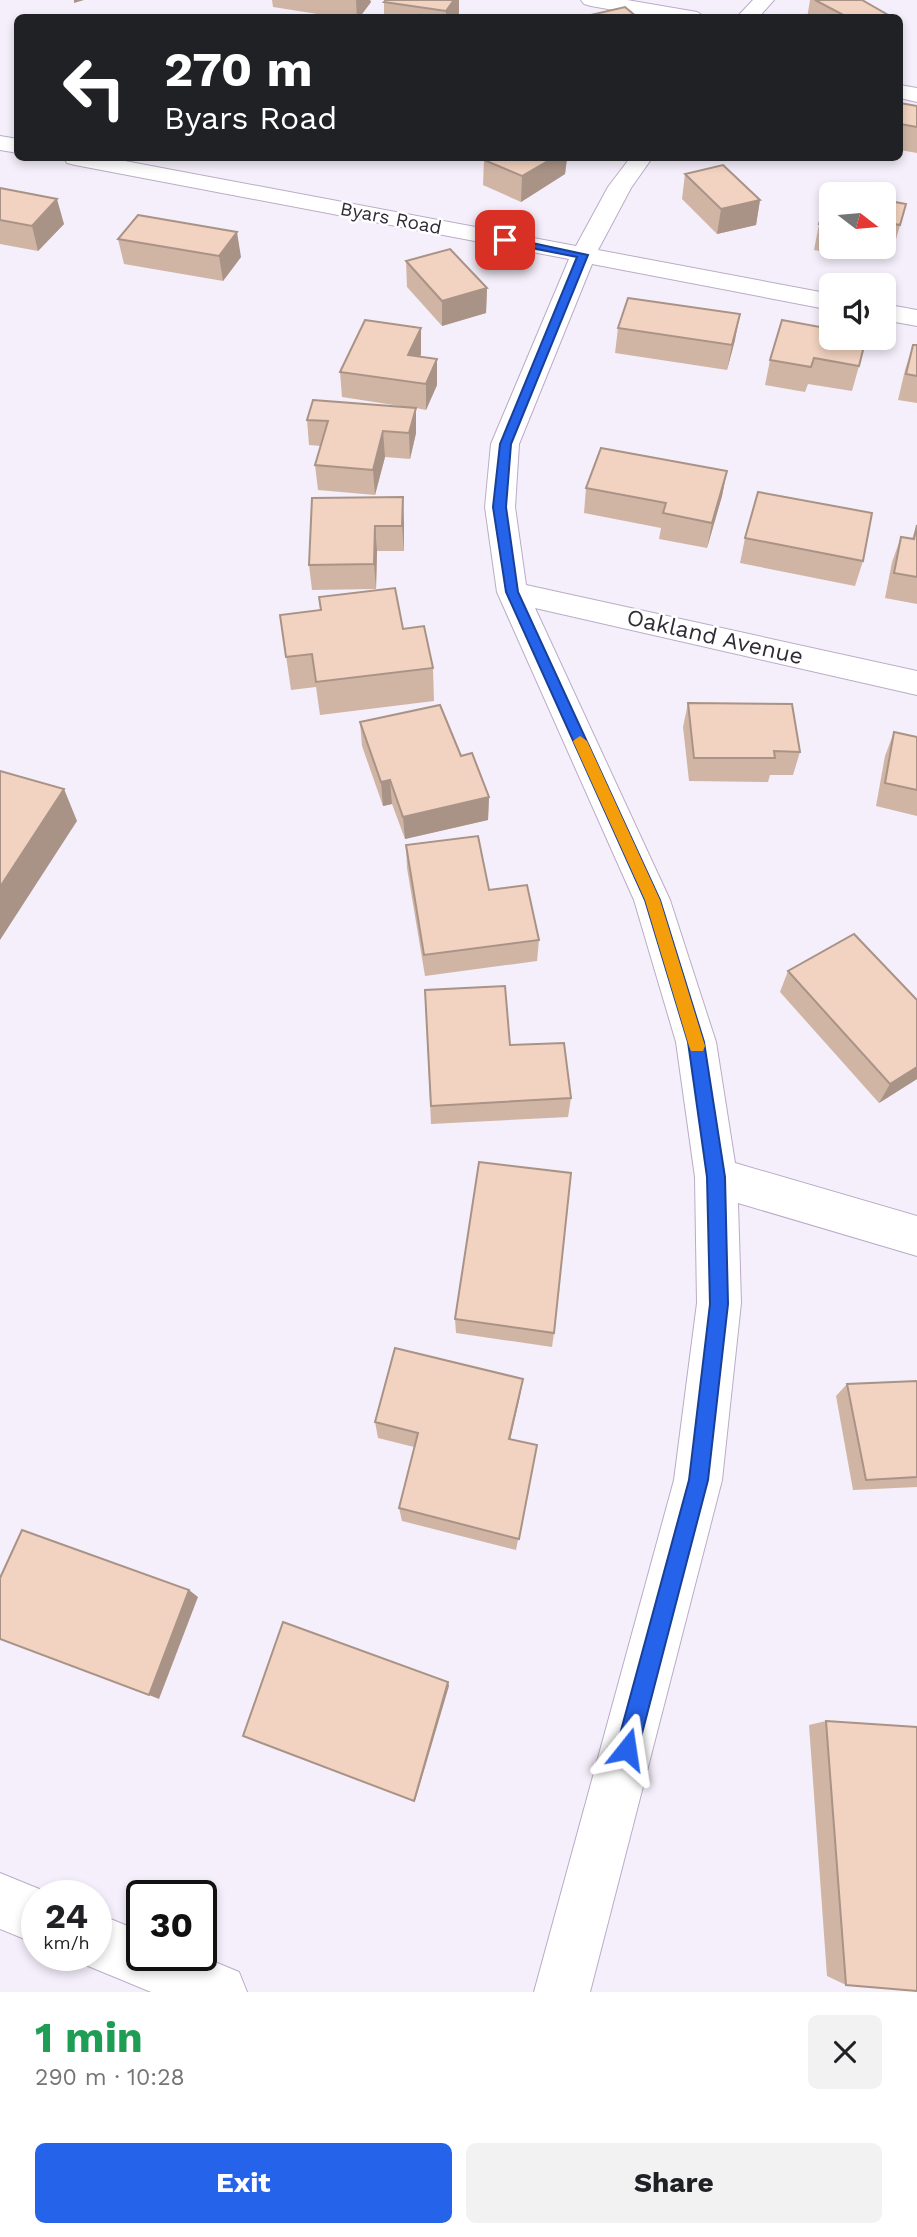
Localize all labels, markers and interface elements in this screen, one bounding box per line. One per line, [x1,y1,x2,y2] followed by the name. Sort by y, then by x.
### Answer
[164,40,313,98] text: 270 m
[49,42,140,133] icon: left
[164,99,337,137] text: Byars Road
[819,182,896,259] north arrow
[819,182,896,350] map controls
[338,197,444,239] street label: Byars Road
[475,210,535,270] pin
[486,221,524,259] icon: arrive
[819,273,896,350] button: sound
[624,604,806,670] street label: Oakland Avenue
[590,1712,664,1786] position arrow
[126,1880,217,1971] speed limit sign: 30
[45,1895,88,1937] text: 24
[43,1932,90,1953] text: km/h
[35,2013,143,2062] text: 1 min
[808,2015,882,2089] button: close
[35,2064,185,2091] text: 290 m · 10:28
[35,2143,452,2223] button: Exit
[466,2143,882,2223] button: Share

